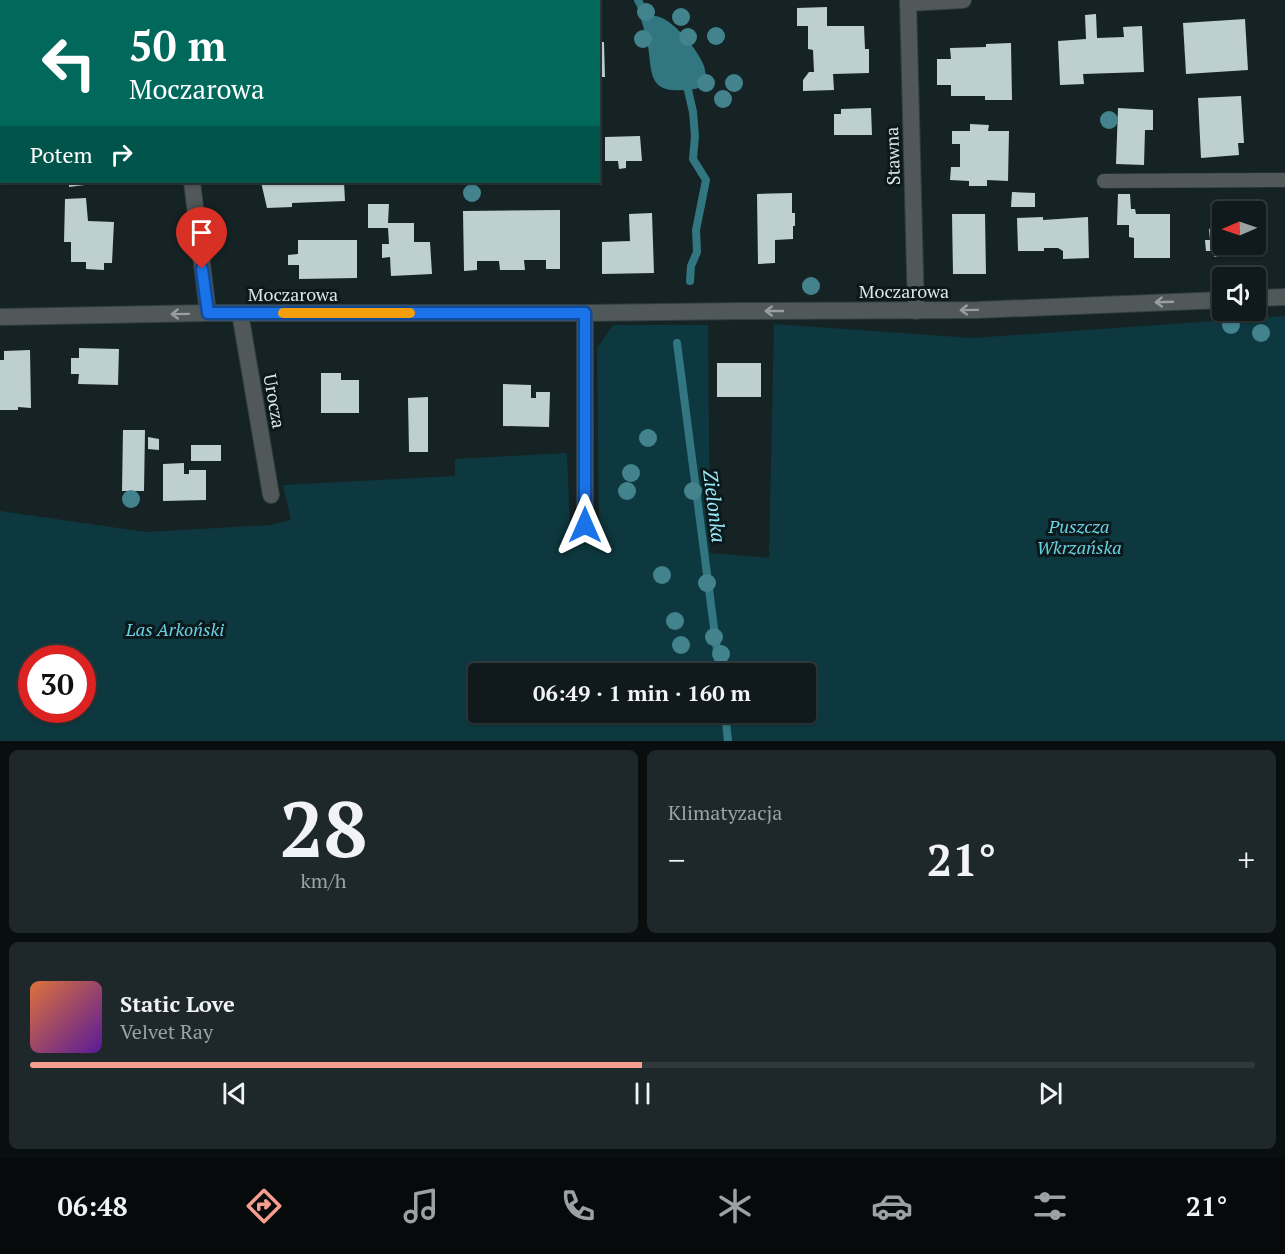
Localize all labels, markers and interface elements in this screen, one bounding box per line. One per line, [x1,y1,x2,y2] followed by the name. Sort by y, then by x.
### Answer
[129,17,227,73] text: 50 m
[30,24,108,102] icon: left
[129,71,265,107] text: Moczarowa
[879,126,905,186] street label: Stawna
[105,138,138,171] icon: right
[30,140,93,169] text: Potem
[1212,201,1266,255] north arrow
[1212,201,1266,321] map controls
[176,207,227,269] pin
[185,216,218,249] icon: arrive
[1212,267,1266,321] button: sound
[859,279,949,303] street label: Moczarowa
[248,282,338,306] street label: Moczarowa
[1155,297,1175,308] one-way arrow
[960,304,980,316] one-way arrow
[765,305,785,317] one-way arrow
[171,308,191,319] one-way arrow
[258,372,292,430] street label: Urocza
[697,468,733,544] water label: Zielonka
[553,493,617,557] position arrow
[1036,514,1122,559] park label: Puszcza Wkrzańska
[125,617,224,641] park label: Las Arkoński
[18,645,96,723] speed limit sign: 30
[533,678,751,707] text: 06:49 · 1 min · 160 m
[279,776,368,879] text: 28
[668,799,782,826] text: Klimatyzacja
[927,829,996,889] text: 21°
[668,838,686,881] text: −
[1237,838,1255,881] text: +
[300,867,347,894] text: km/h
[120,989,235,1018] text: Static Love
[120,1018,213,1045] text: Velvet Ray
[218,1077,251,1110] icon: previous
[626,1077,659,1110] icon: pause
[1034,1077,1067,1110] icon: next
[243,1185,285,1227] icon: directions
[400,1185,442,1227] icon: music
[557,1185,599,1227] icon: phone
[714,1185,756,1227] icon: climate
[871,1185,913,1227] icon: car
[1029,1185,1071,1227] icon: filters
[58,1188,128,1224] text: 06:48
[1186,1188,1227,1224] text: 21°

